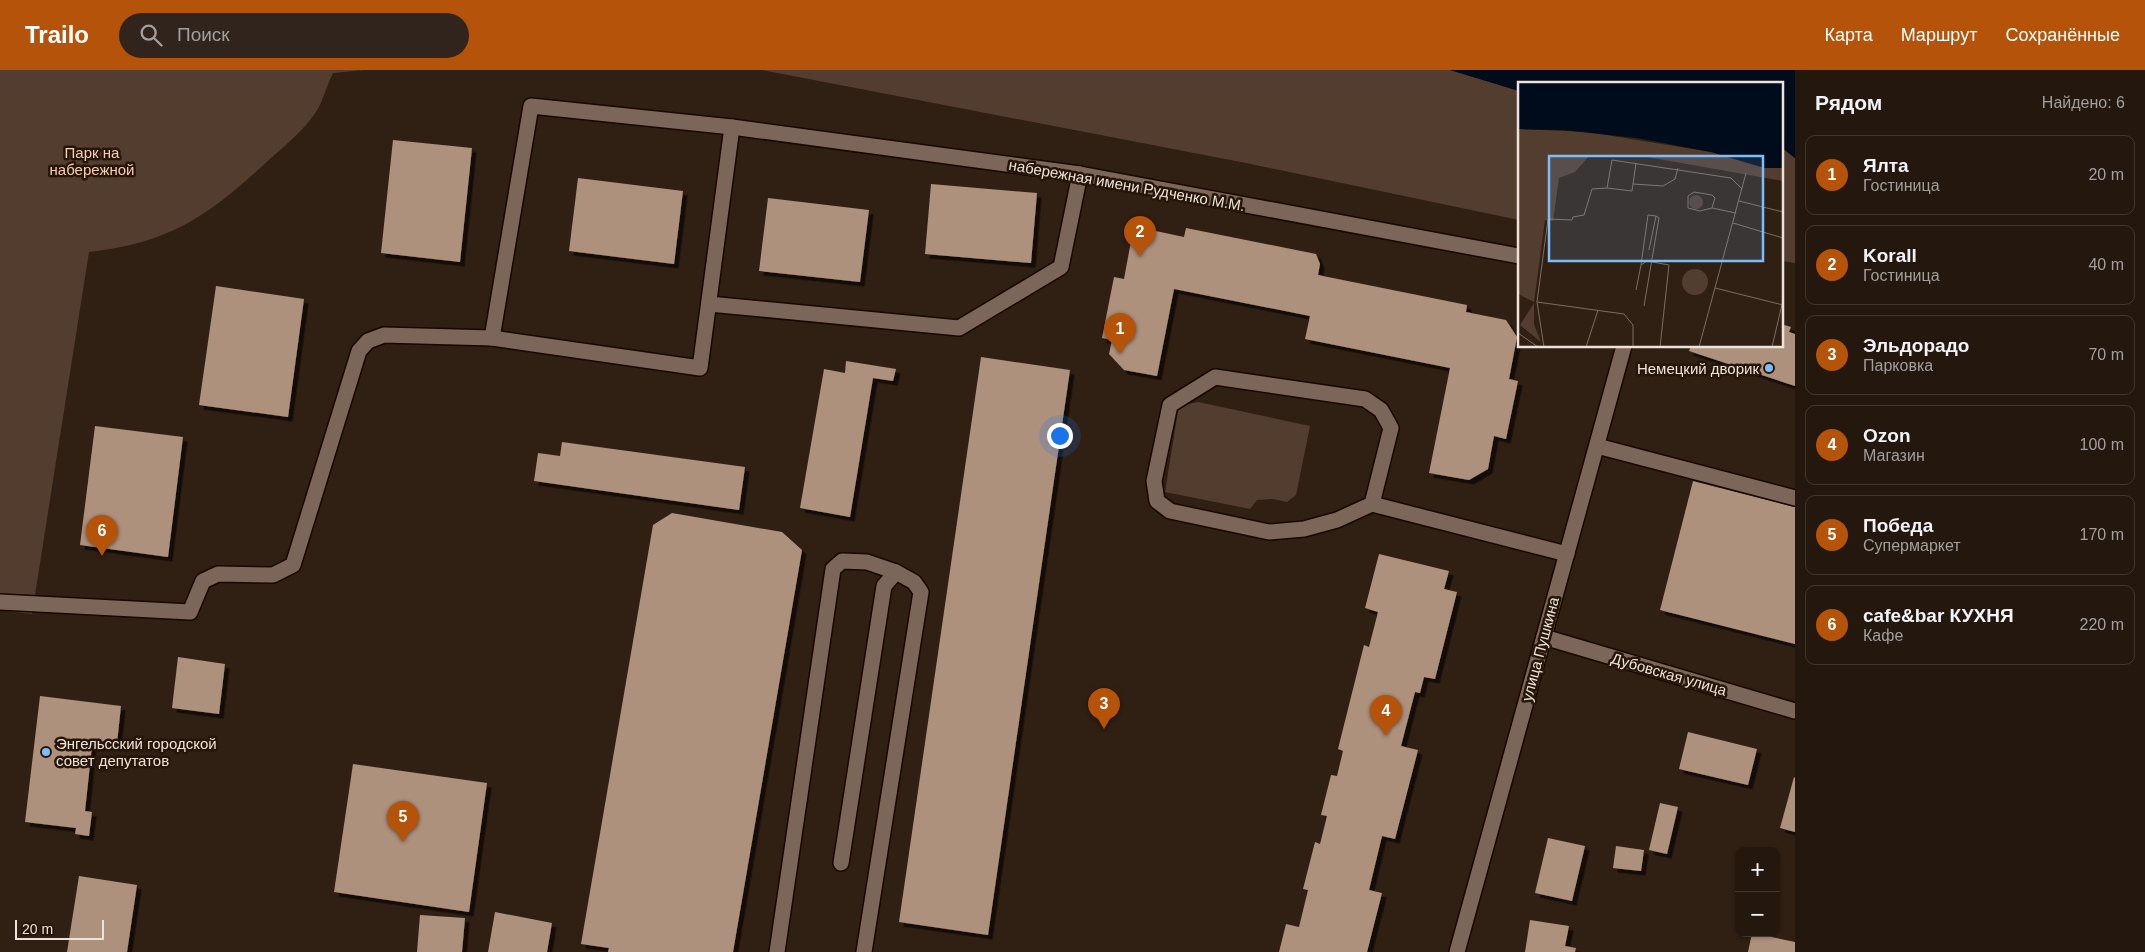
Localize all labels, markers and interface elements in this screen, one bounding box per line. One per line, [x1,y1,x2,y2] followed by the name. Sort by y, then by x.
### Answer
[119,13,469,58] search box
[25,21,89,48] text: Trailo
[137,21,165,49] icon: search
[177,24,230,45] text: Поиск
[1825,25,1873,45] text: Карта
[1901,25,1977,45] text: Маршрут
[2005,25,2120,45] text: Сохранённые
[1518,82,1782,348] inset map
[1815,91,1882,114] text: Рядом
[2042,94,2125,111] text: Найдено: 6
[50,144,134,178] park label: Парк на набережной
[1863,155,1909,176] text: Ялта
[1008,156,1246,214] street label: набережная имени Рудченко М.М.
[1828,166,1836,183] text: 1
[2088,166,2124,183] text: 20 m
[1863,177,1940,194] text: Гостиница
[1124,216,1156,257] pin: 2
[1863,245,1917,266] text: Korall
[1828,256,1836,273] text: 2
[2088,256,2124,273] text: 40 m
[1863,267,1940,284] text: Гостиница
[1104,313,1136,354] pin: 1
[1863,335,1969,356] text: Эльдорадо
[1828,346,1836,363] text: 3
[2088,346,2124,363] text: 70 m
[1863,357,1933,374] text: Парковка
[1637,360,1759,377] place label: Немецкий дворик
[1763,362,1775,374] marker: Немецкий дворик
[1047,423,1073,449] your location
[1863,425,1911,446] text: Ozon
[1828,436,1836,453] text: 4
[2080,436,2124,453] text: 100 m
[1863,447,1925,464] text: Магазин
[86,515,118,556] pin: 6
[1863,515,1933,536] text: Победа
[1828,526,1836,543] text: 5
[2080,526,2124,543] text: 170 m
[1863,537,1961,554] text: Супермаркет
[1518,594,1562,703] street label: улица Пушкина
[1863,605,2014,626] text: cafe&bar КУХНЯ
[1828,616,1836,633] text: 6
[2080,616,2124,633] text: 220 m
[1863,627,1903,644] text: Кафе
[1609,649,1729,699] street label: Дубовская улица
[1088,688,1120,729] pin: 3
[1370,695,1402,736] pin: 4
[56,735,217,769] place label: Энгельсский городской совет депутатов
[40,746,52,758] marker: Энгельсский городской совет депутатов
[387,801,419,842] pin: 5
[1735,847,1780,937] map controls
[1735,847,1780,892] button: +
[1735,892,1780,937] button: −
[15,917,104,940] scale bar
[22,921,53,937] text: 20 m

